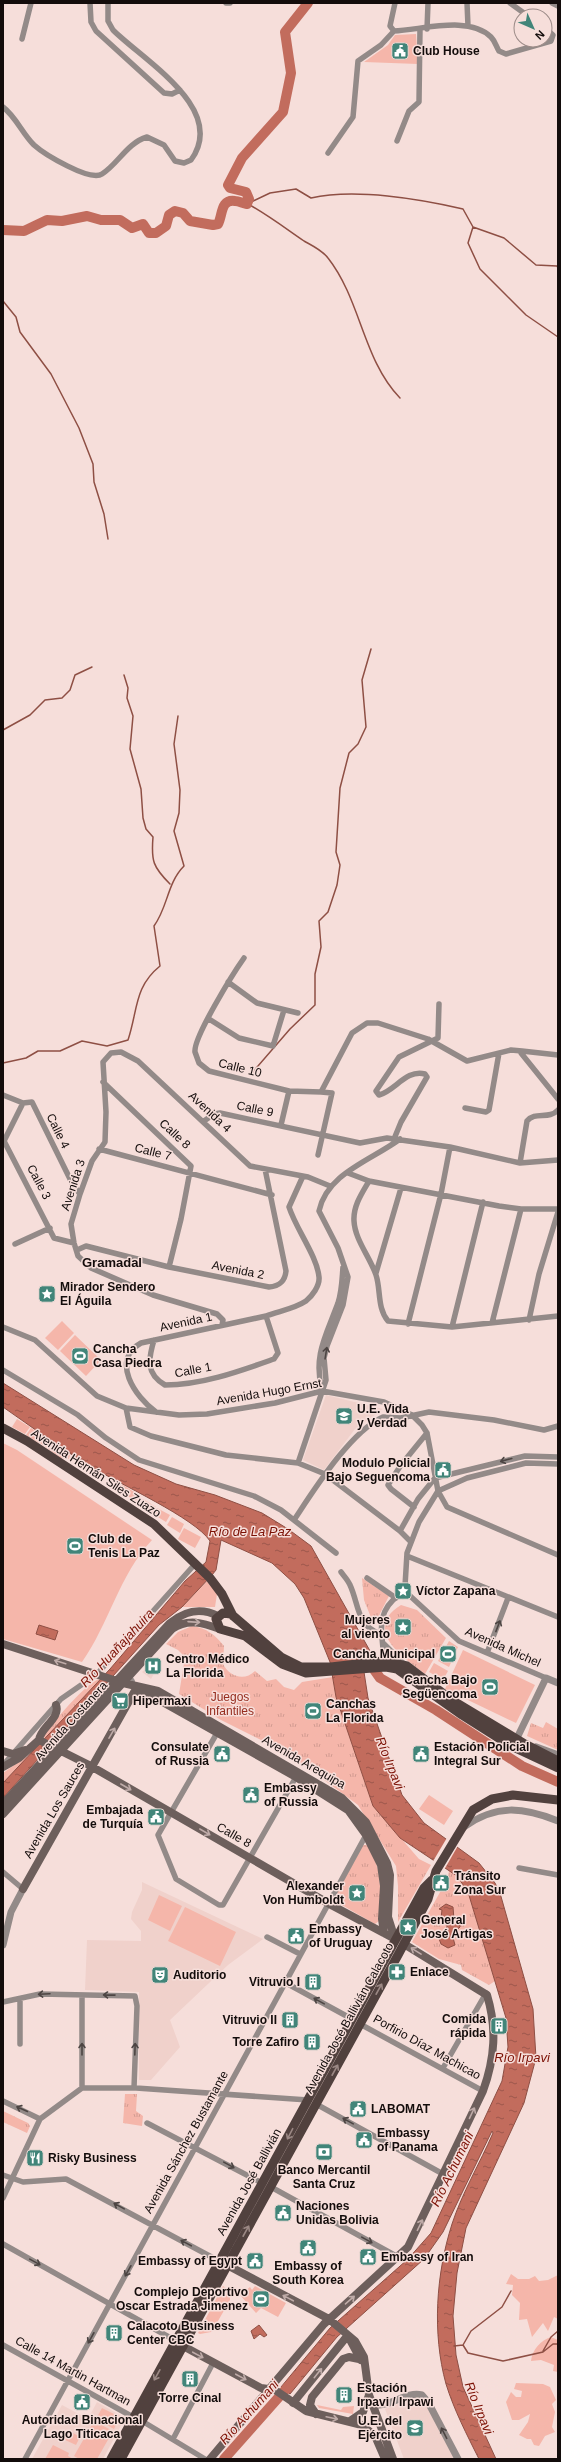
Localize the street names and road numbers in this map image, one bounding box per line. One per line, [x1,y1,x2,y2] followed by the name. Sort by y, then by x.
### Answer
[217,1056,263,1080] street label: Calle 10
[186,1089,234,1135] street label: Avenida 4
[235,1099,275,1119] street label: Calle 9
[44,1111,73,1151] street label: Calle 4
[157,1116,194,1152] street label: Calle 8
[133,1141,173,1163] street label: Calle 7
[58,1157,88,1212] street label: Avenida 3
[24,1162,54,1202] street label: Calle 3
[211,1258,266,1282] street label: Avenida 2
[159,1310,214,1334] street label: Avenida 1
[173,1360,213,1380] street label: Calle 1
[215,1376,323,1408] street label: Avenida Hugo Ernst
[29,1426,164,1520] street label: Avenida Hernán Siles Zuazo
[463,1624,543,1670] street label: Avenida Michel
[32,1678,110,1764] street label: Avenida Costanera
[260,1732,348,1792] street label: Avenida Arequipa
[21,1759,87,1861] street label: Avenida Los Sauces
[214,1820,254,1851] street label: Calle 8
[302,1940,397,2096] street label: Avenida José Ballivián Calacoto
[371,2012,483,2083] street label: Porfirio Díaz Machicao
[141,2068,231,2216] street label: Avenida Sánchez Bustamante
[214,2126,284,2238] street label: Avenida José Ballivián
[13,2333,133,2409] street label: Calle 14 Martin Hartman

